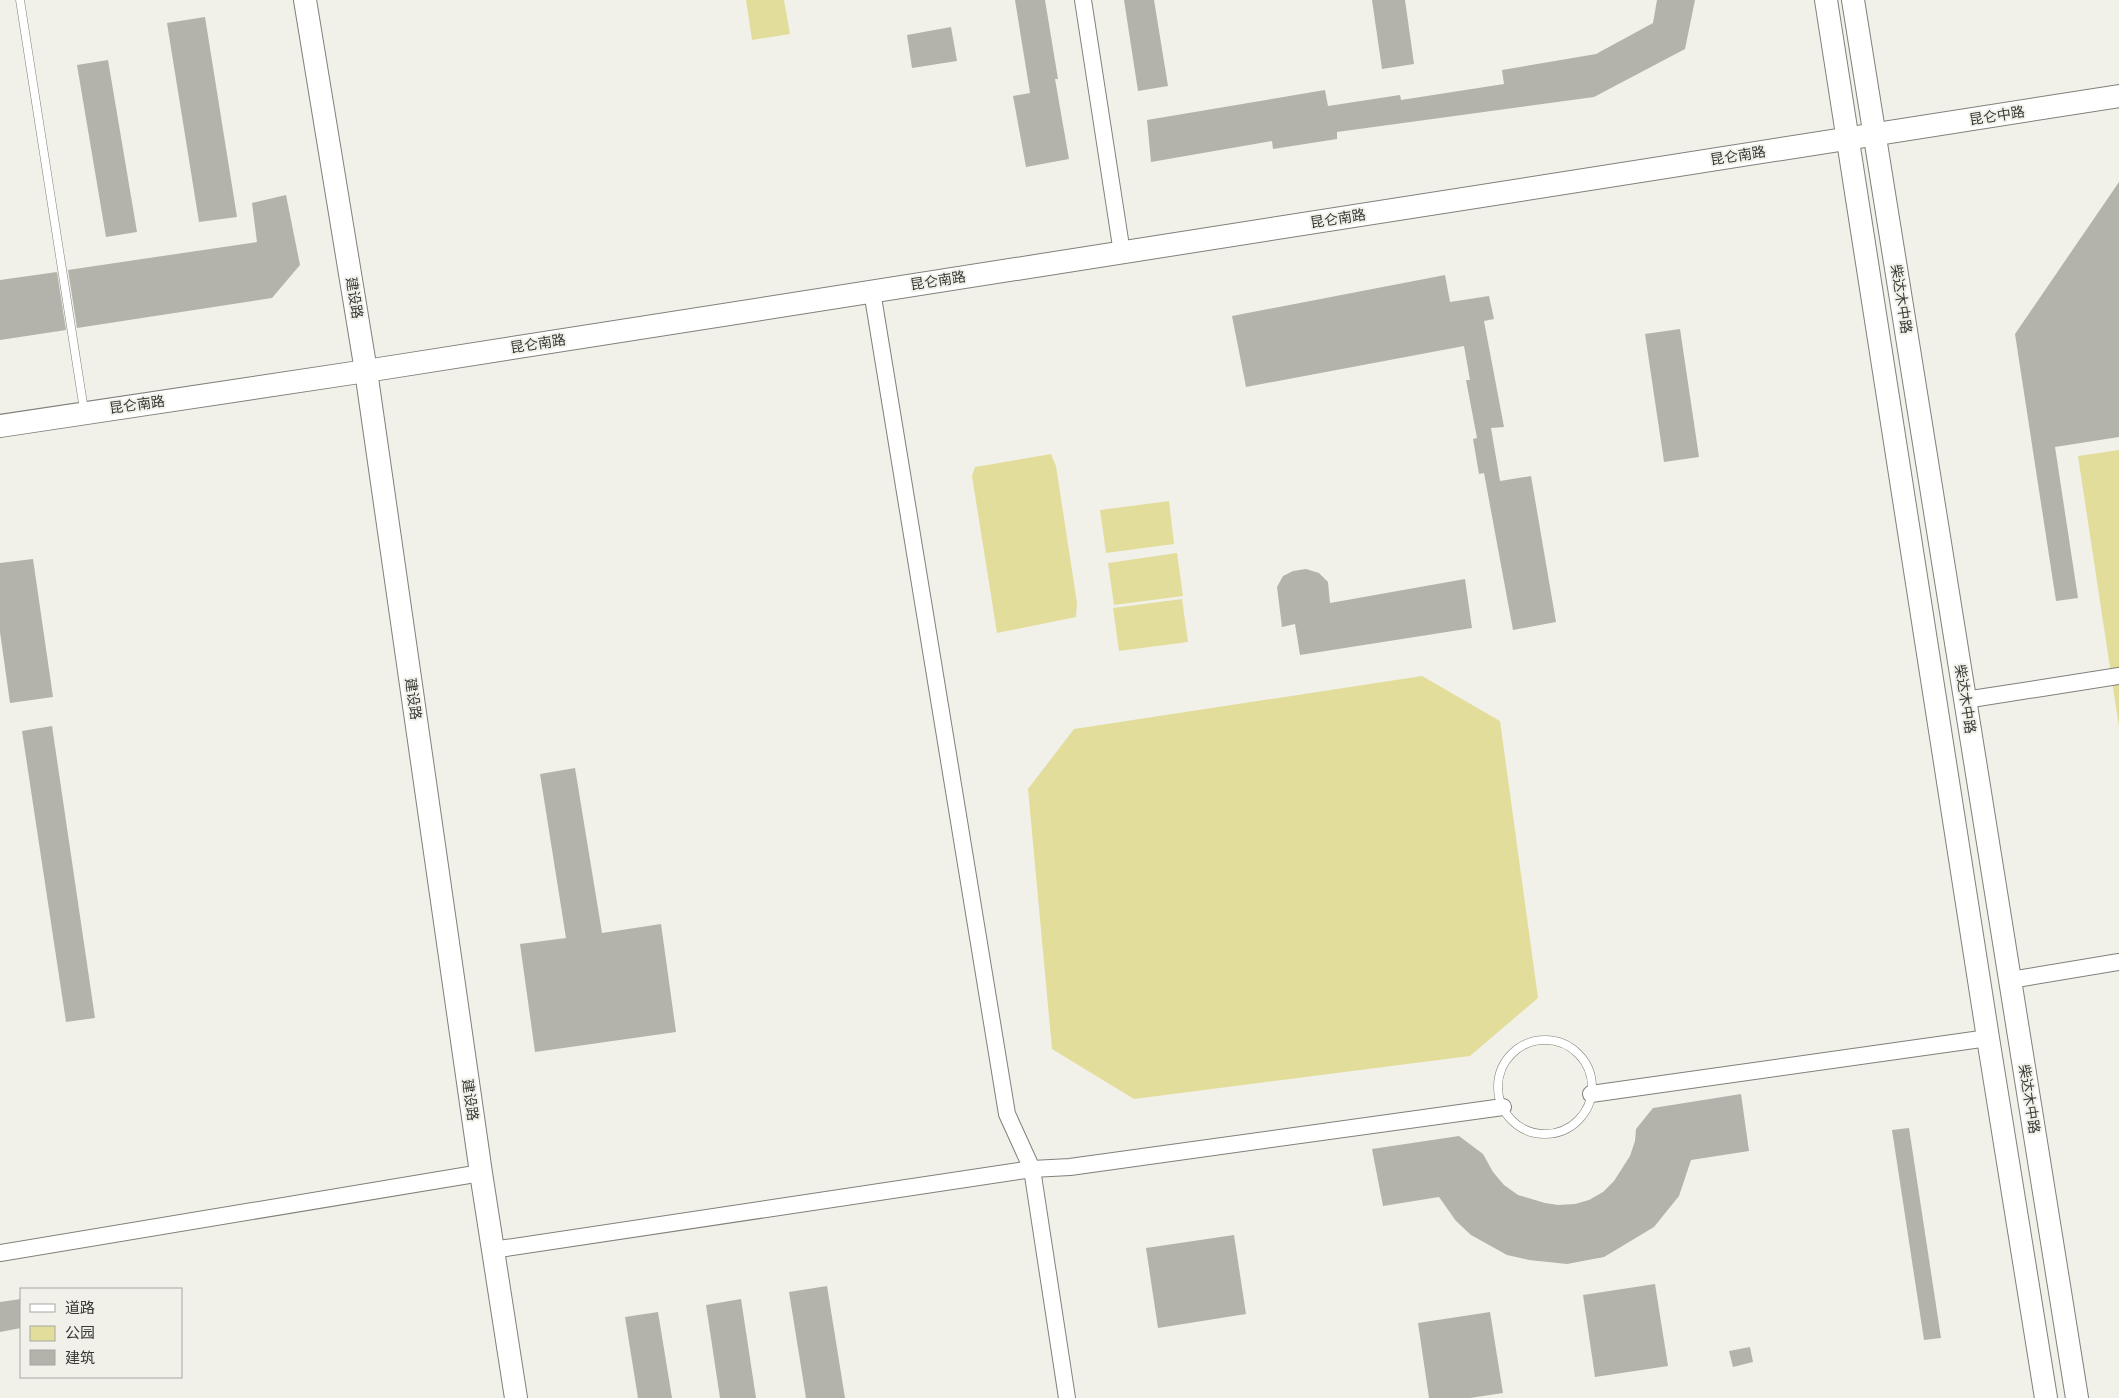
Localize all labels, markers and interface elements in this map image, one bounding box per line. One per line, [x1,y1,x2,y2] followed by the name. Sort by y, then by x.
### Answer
[1968,103,2026,129] street label: 昆仑中路
[1709,143,1767,169] street label: 昆仑南路
[1309,206,1367,232] street label: 昆仑南路
[1887,263,1915,335] street label: 柴达木中路
[909,268,967,294] street label: 昆仑南路
[342,276,366,320] street label: 建设路
[509,331,567,357] street label: 昆仑南路
[108,393,166,417] street label: 昆仑南路
[1951,663,1979,735] street label: 柴达木中路
[402,677,424,721] street label: 建设路
[2015,1063,2043,1135] street label: 柴达木中路
[459,1078,481,1122] street label: 建设路
[20,1288,182,1378] legend
[65,1299,95,1317] text: 道路
[65,1324,95,1342] text: 公园
[65,1349,95,1367] text: 建筑

